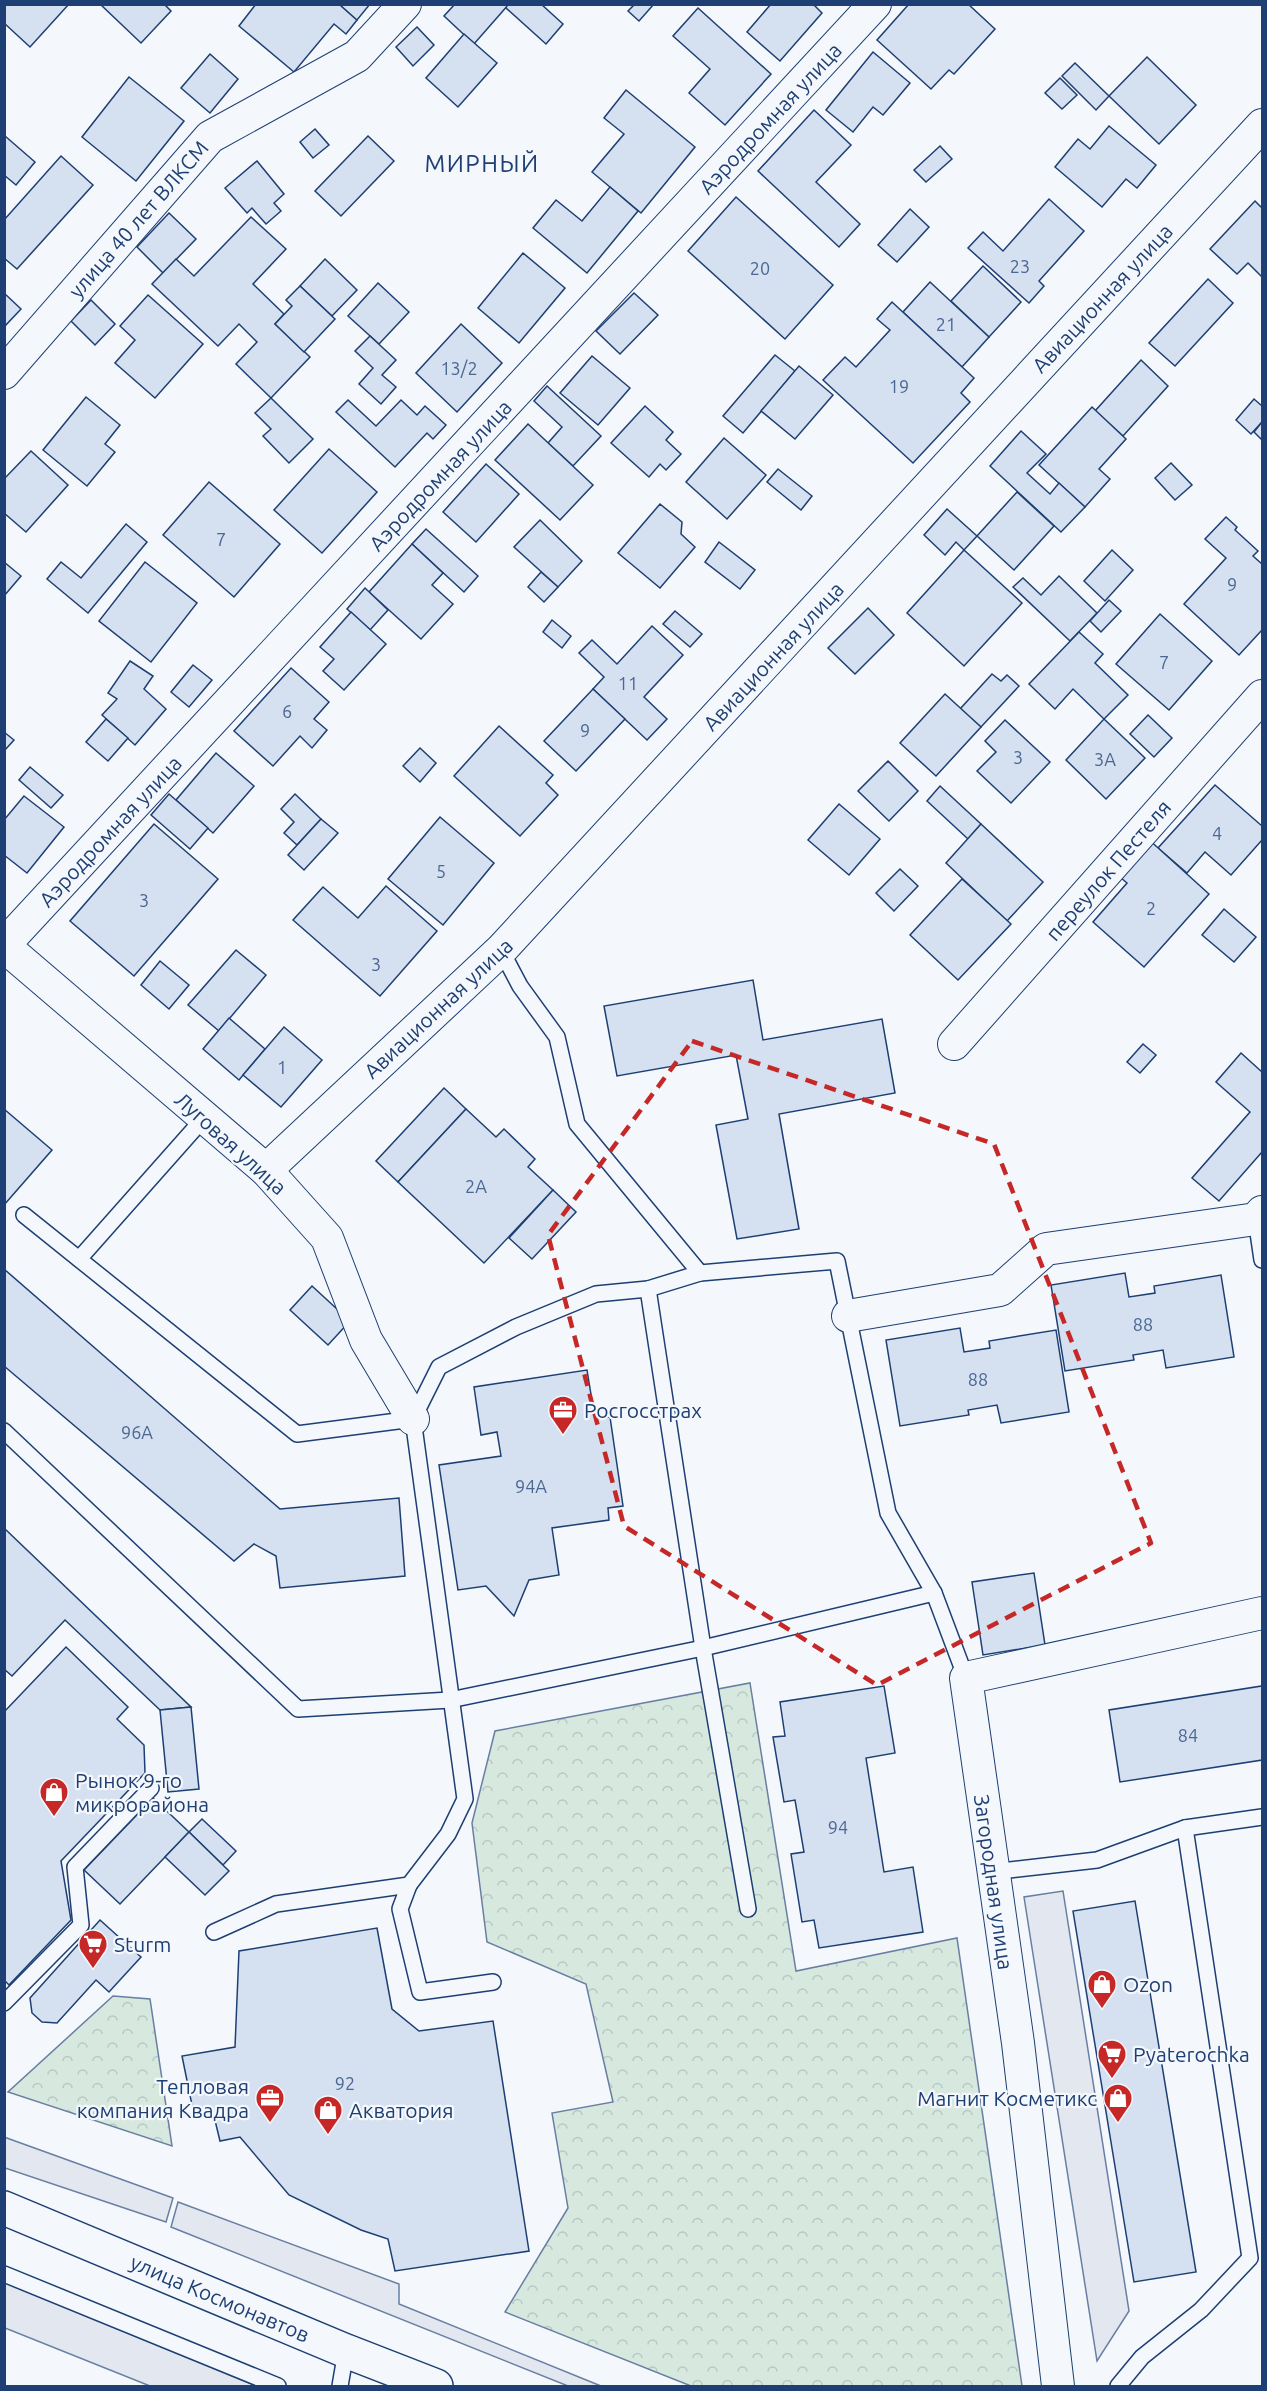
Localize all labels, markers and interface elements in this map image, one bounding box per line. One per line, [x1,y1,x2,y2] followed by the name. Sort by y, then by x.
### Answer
[694,38,846,198] street label: Аэродромная улица
[63,136,213,302] street label: улица 40 лет ВЛКСМ
[424,149,540,177] district label: МИРНЫЙ
[1027,219,1177,377] street label: Авиационная улица
[1010,256,1030,276] house number: 23
[750,258,770,278] house number: 20
[936,314,956,334] house number: 21
[440,358,478,378] house number: 13/2
[889,376,909,396] house number: 19
[364,395,516,555] street label: Аэродромная улица
[216,529,226,549] house number: 7
[1227,574,1237,594] house number: 9
[698,577,848,735] street label: Авиационная улица
[1159,652,1169,672] house number: 7
[618,673,638,693] house number: 11
[282,701,292,721] house number: 6
[580,720,590,740] house number: 9
[1013,747,1023,767] house number: 3
[1094,749,1116,769] house number: 3А
[34,751,186,911] street label: Аэродромная улица
[1041,795,1175,945] street label: переулок Пестеля
[1212,823,1222,843] house number: 4
[436,861,446,881] house number: 5
[139,890,149,910] house number: 3
[1146,898,1156,918] house number: 2
[359,933,517,1083] street label: Авиационная улица
[371,954,381,974] house number: 3
[277,1057,287,1077] house number: 1
[170,1087,292,1199] street label: Луговая улица
[465,1176,487,1196] house number: 2А
[1133,1314,1153,1334] house number: 88
[968,1369,988,1389] house number: 88
[547,1394,579,1436] office icon: Росгосстрах
[584,1398,702,1422] place label: Росгосстрах
[121,1422,153,1442] house number: 96А
[515,1476,547,1496] house number: 94А
[1178,1725,1198,1745] house number: 84
[75,1768,209,1816] place label: Рынок 9-го микрорайона
[38,1776,70,1818] shop icon: Рынок 9-го микрорайона
[970,1793,1018,1971] street label: Загородная улица
[828,1817,848,1837] house number: 94
[77,1928,109,1970] supermarket icon: Sturm
[114,1932,171,1956] place label: Sturm
[1086,1968,1118,2010] shop icon: Ozon
[1123,1972,1173,1996] place label: Ozon
[1096,2038,1128,2080] supermarket icon: Pyaterochka
[1133,2042,1250,2066] place label: Pyaterochka
[335,2073,355,2093] house number: 92
[77,2074,249,2122] place label: Тепловая компания Квадра
[254,2082,286,2124] office icon: Тепловая компания Квадра
[1102,2082,1134,2124] shop icon: Магнит Косметикс
[917,2086,1097,2110] place label: Магнит Косметикс
[312,2094,344,2136] shop icon: Акватория
[349,2098,453,2122] place label: Акватория
[127,2249,313,2347] street label: улица Космонавтов

